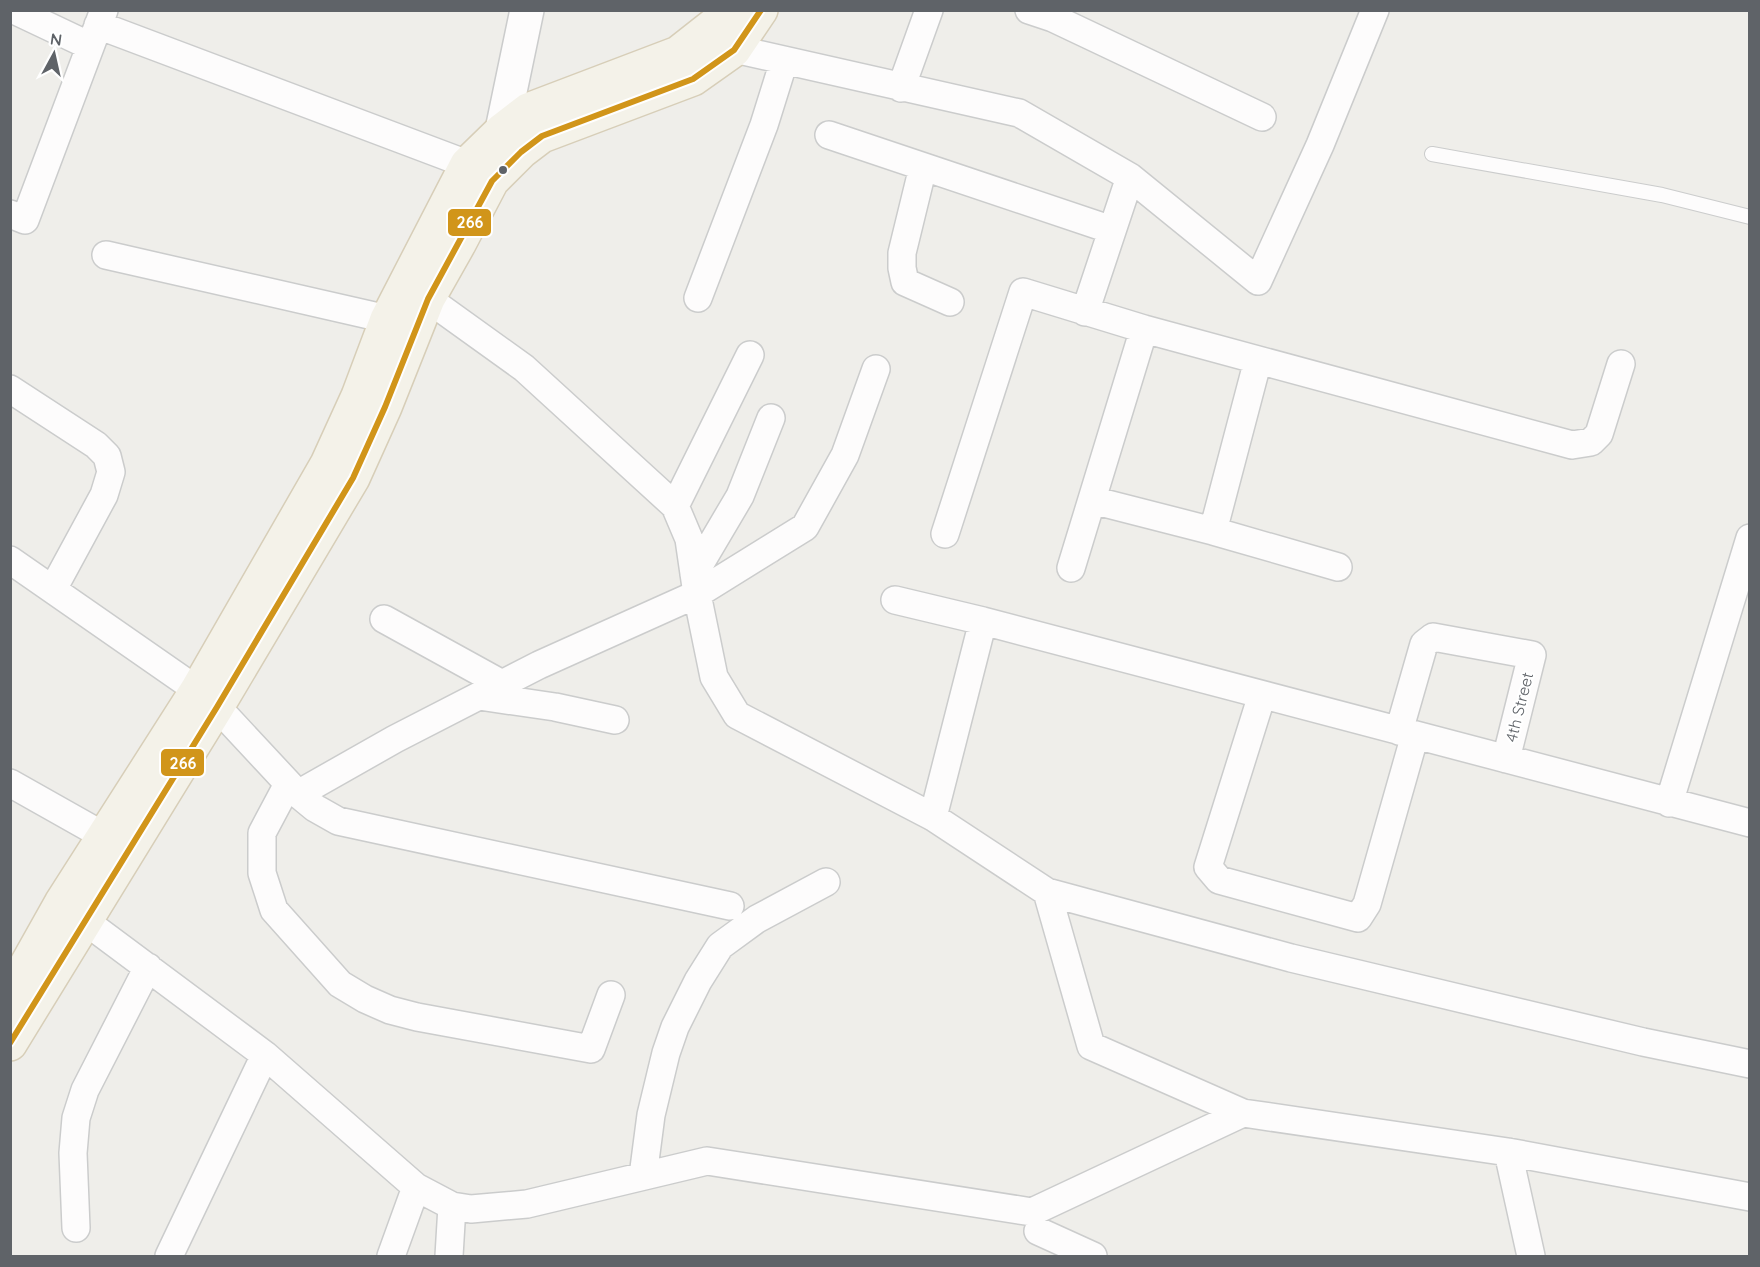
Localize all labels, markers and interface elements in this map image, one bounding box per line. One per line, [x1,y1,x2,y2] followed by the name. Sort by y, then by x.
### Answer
[24,24,84,84] north arrow
[49,28,63,50] text: N
[497,164,509,176] unlabelled marker
[447,208,492,237] line badge: 266
[457,212,484,232] text: 266
[1501,670,1537,744] street label: 4th Street
[160,748,205,777] line badge: 266
[170,753,197,773] text: 266

